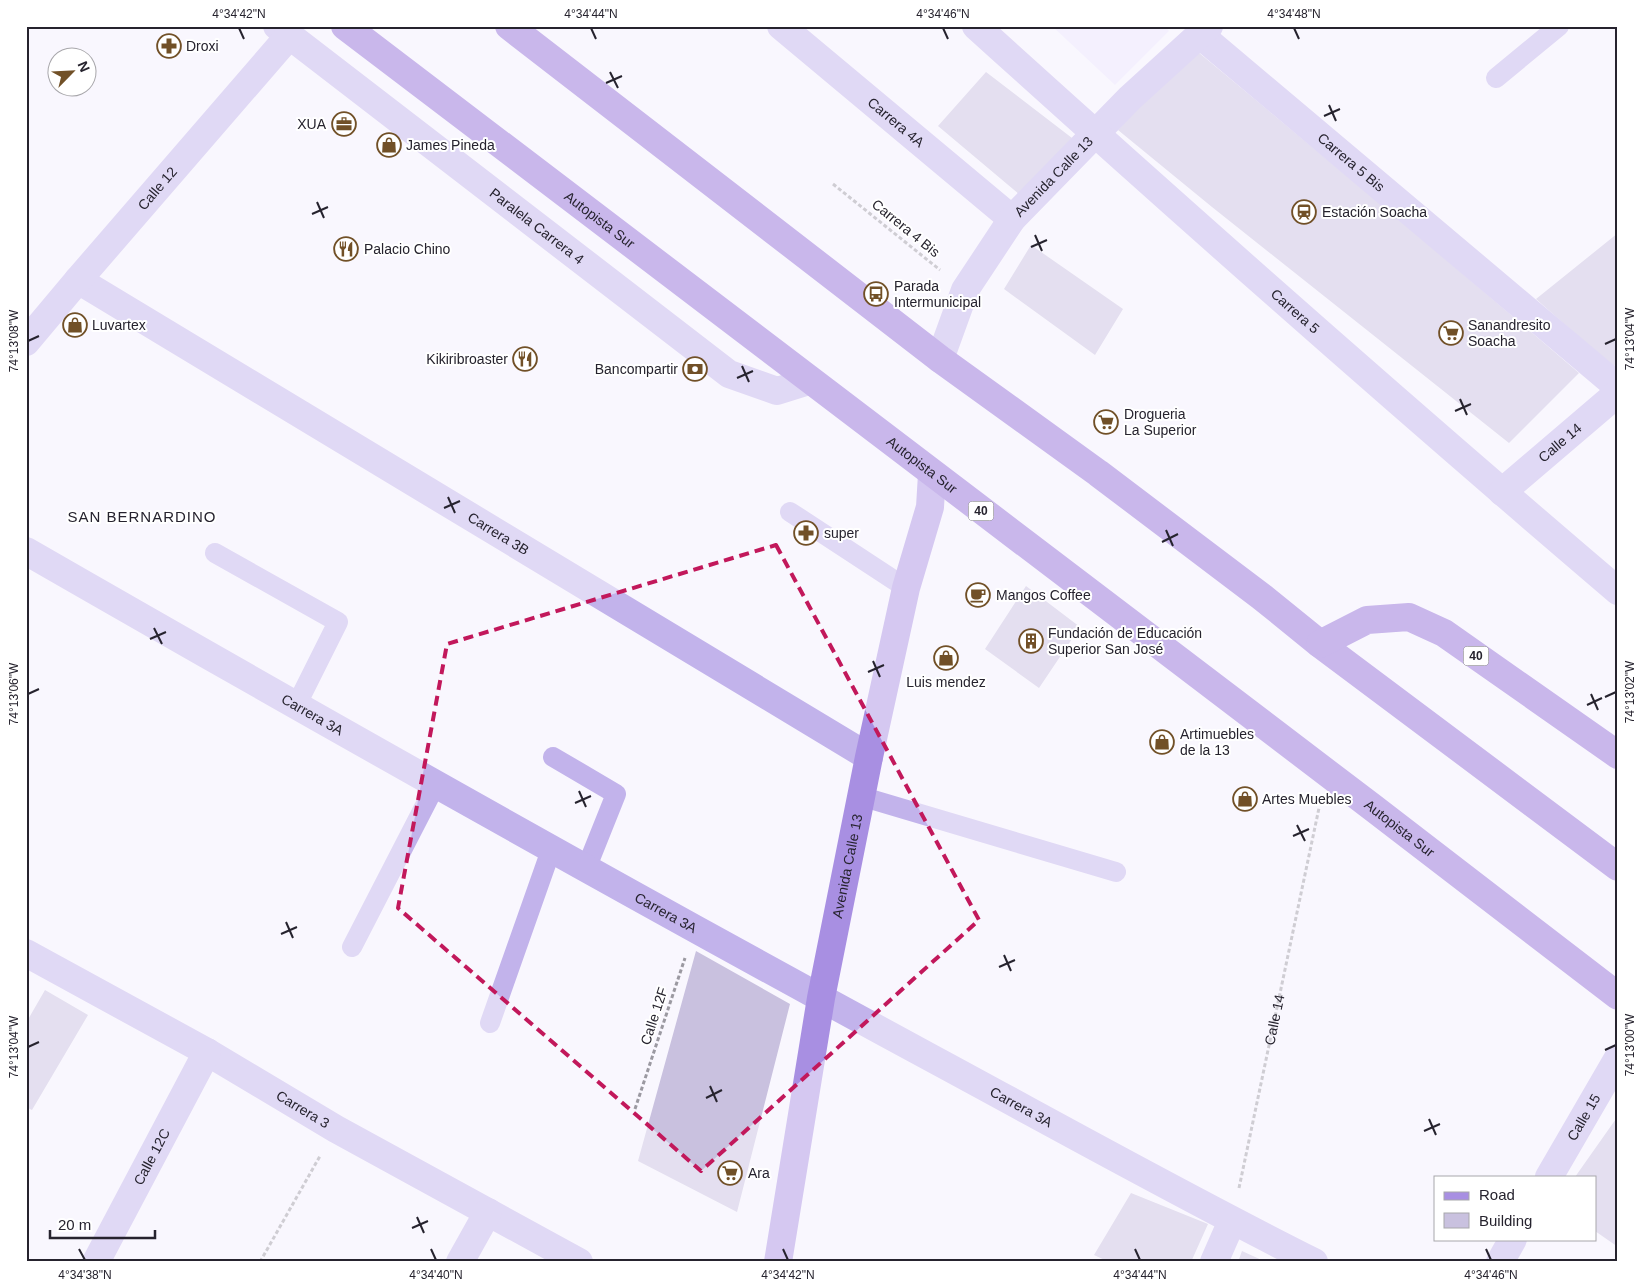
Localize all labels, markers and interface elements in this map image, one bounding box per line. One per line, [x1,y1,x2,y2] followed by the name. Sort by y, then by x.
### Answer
[212,7,266,21] text: 4°34'42"N
[564,7,618,21] text: 4°34'44"N
[916,7,970,21] text: 4°34'46"N
[1267,7,1321,21] text: 4°34'48"N
[156,33,182,59] pharmacy icon: Droxi
[186,38,219,54] place label: Droxi
[48,48,98,98] north arrow
[75,59,93,75] text: N
[865,94,928,151] street label: Carrera 4A
[331,111,357,137] office icon: XUA
[297,116,327,132] place label: XUA
[1314,129,1388,195] street label: Carrera 5 Bis
[376,132,402,158] shop icon: James Pineda
[1011,133,1096,220] street label: Avenida Calle 13
[406,137,495,153] place label: James Pineda
[134,164,180,213] street label: Calle 12
[487,185,587,268] street label: Paralela Carrera 4
[561,188,638,252] street label: Autopista Sur
[869,196,943,260] street label: Carrera 4 Bis
[1291,199,1317,225] station icon: Estación Soacha
[1322,204,1427,220] place label: Estación Soacha
[333,236,359,262] restaurant icon: Palacio Chino
[364,241,451,257] place label: Palacio Chino
[894,278,981,310] place label: Parada Intermunicipal
[863,281,889,307] bus stop icon: Parada Intermunicipal
[1268,286,1323,337] street label: Carrera 5
[1623,307,1637,370] text: 74°13'04"W
[7,309,21,372] text: 74°13'08"W
[62,312,88,338] shop icon: Luvartex
[92,317,146,333] place label: Luvartex
[1468,317,1551,349] place label: Sanandresito Soacha
[1438,320,1464,346] supermarket icon: Sanandresito Soacha
[512,346,538,372] restaurant icon: Kikiribroaster
[426,351,508,367] place label: Kikiribroaster
[682,356,708,382] bank icon: Bancompartir
[595,361,678,377] place label: Bancompartir
[1124,406,1197,438] place label: Drogueria La Superior
[1093,409,1119,435] supermarket icon: Drogueria La Superior
[1535,420,1585,465] street label: Calle 14
[884,433,961,497] street label: Autopista Sur
[968,502,994,520] road number: 40
[67,508,217,525] district label: SAN BERNARDINO
[465,509,532,558] street label: Carrera 3B
[793,520,819,546] pharmacy icon: super
[824,525,859,541] place label: super
[965,582,991,608] cafe icon: Mangos Coffee
[996,587,1091,603] place label: Mangos Coffee
[1048,625,1202,657] place label: Fundación de Educación Superior San José
[1018,628,1044,654] building icon: Fundación de Educación Superior San José
[933,645,959,671] shop icon: Luis mendez
[1464,646,1488,666] road number: 40
[1623,660,1637,723] text: 74°13'02"W
[7,662,21,725] text: 74°13'06"W
[906,674,986,690] place label: Luis mendez
[279,691,347,739] street label: Carrera 3A
[1180,726,1254,758] place label: Artimuebles de la 13
[1149,729,1175,755] shop icon: Artimuebles de la 13
[1232,786,1258,812] shop icon: Artes Muebles
[1262,791,1351,807] place label: Artes Muebles
[1361,796,1438,860] street label: Autopista Sur
[829,812,865,919] street label: Avenida Calle 13
[632,889,700,937] street label: Carrera 3A
[637,985,671,1047] street label: Calle 12F
[1261,993,1288,1047] street label: Calle 14
[1623,1013,1637,1076] text: 74°13'00"W
[7,1015,21,1078] text: 74°13'04"W
[987,1083,1056,1131] street label: Carrera 3A
[273,1087,333,1131] street label: Carrera 3
[1564,1091,1604,1144] street label: Calle 15
[130,1126,173,1188] street label: Calle 12C
[717,1160,743,1186] supermarket icon: Ara
[748,1165,770,1181] place label: Ara
[1434,1176,1596,1240] legend
[1479,1186,1515,1203] text: Road
[50,1208,155,1240] scale bar
[1479,1212,1532,1229] text: Building
[58,1216,91,1233] text: 20 m
[58,1268,112,1282] text: 4°34'38"N
[409,1268,463,1282] text: 4°34'40"N
[761,1268,815,1282] text: 4°34'42"N
[1113,1268,1167,1282] text: 4°34'44"N
[1464,1268,1518,1282] text: 4°34'46"N

